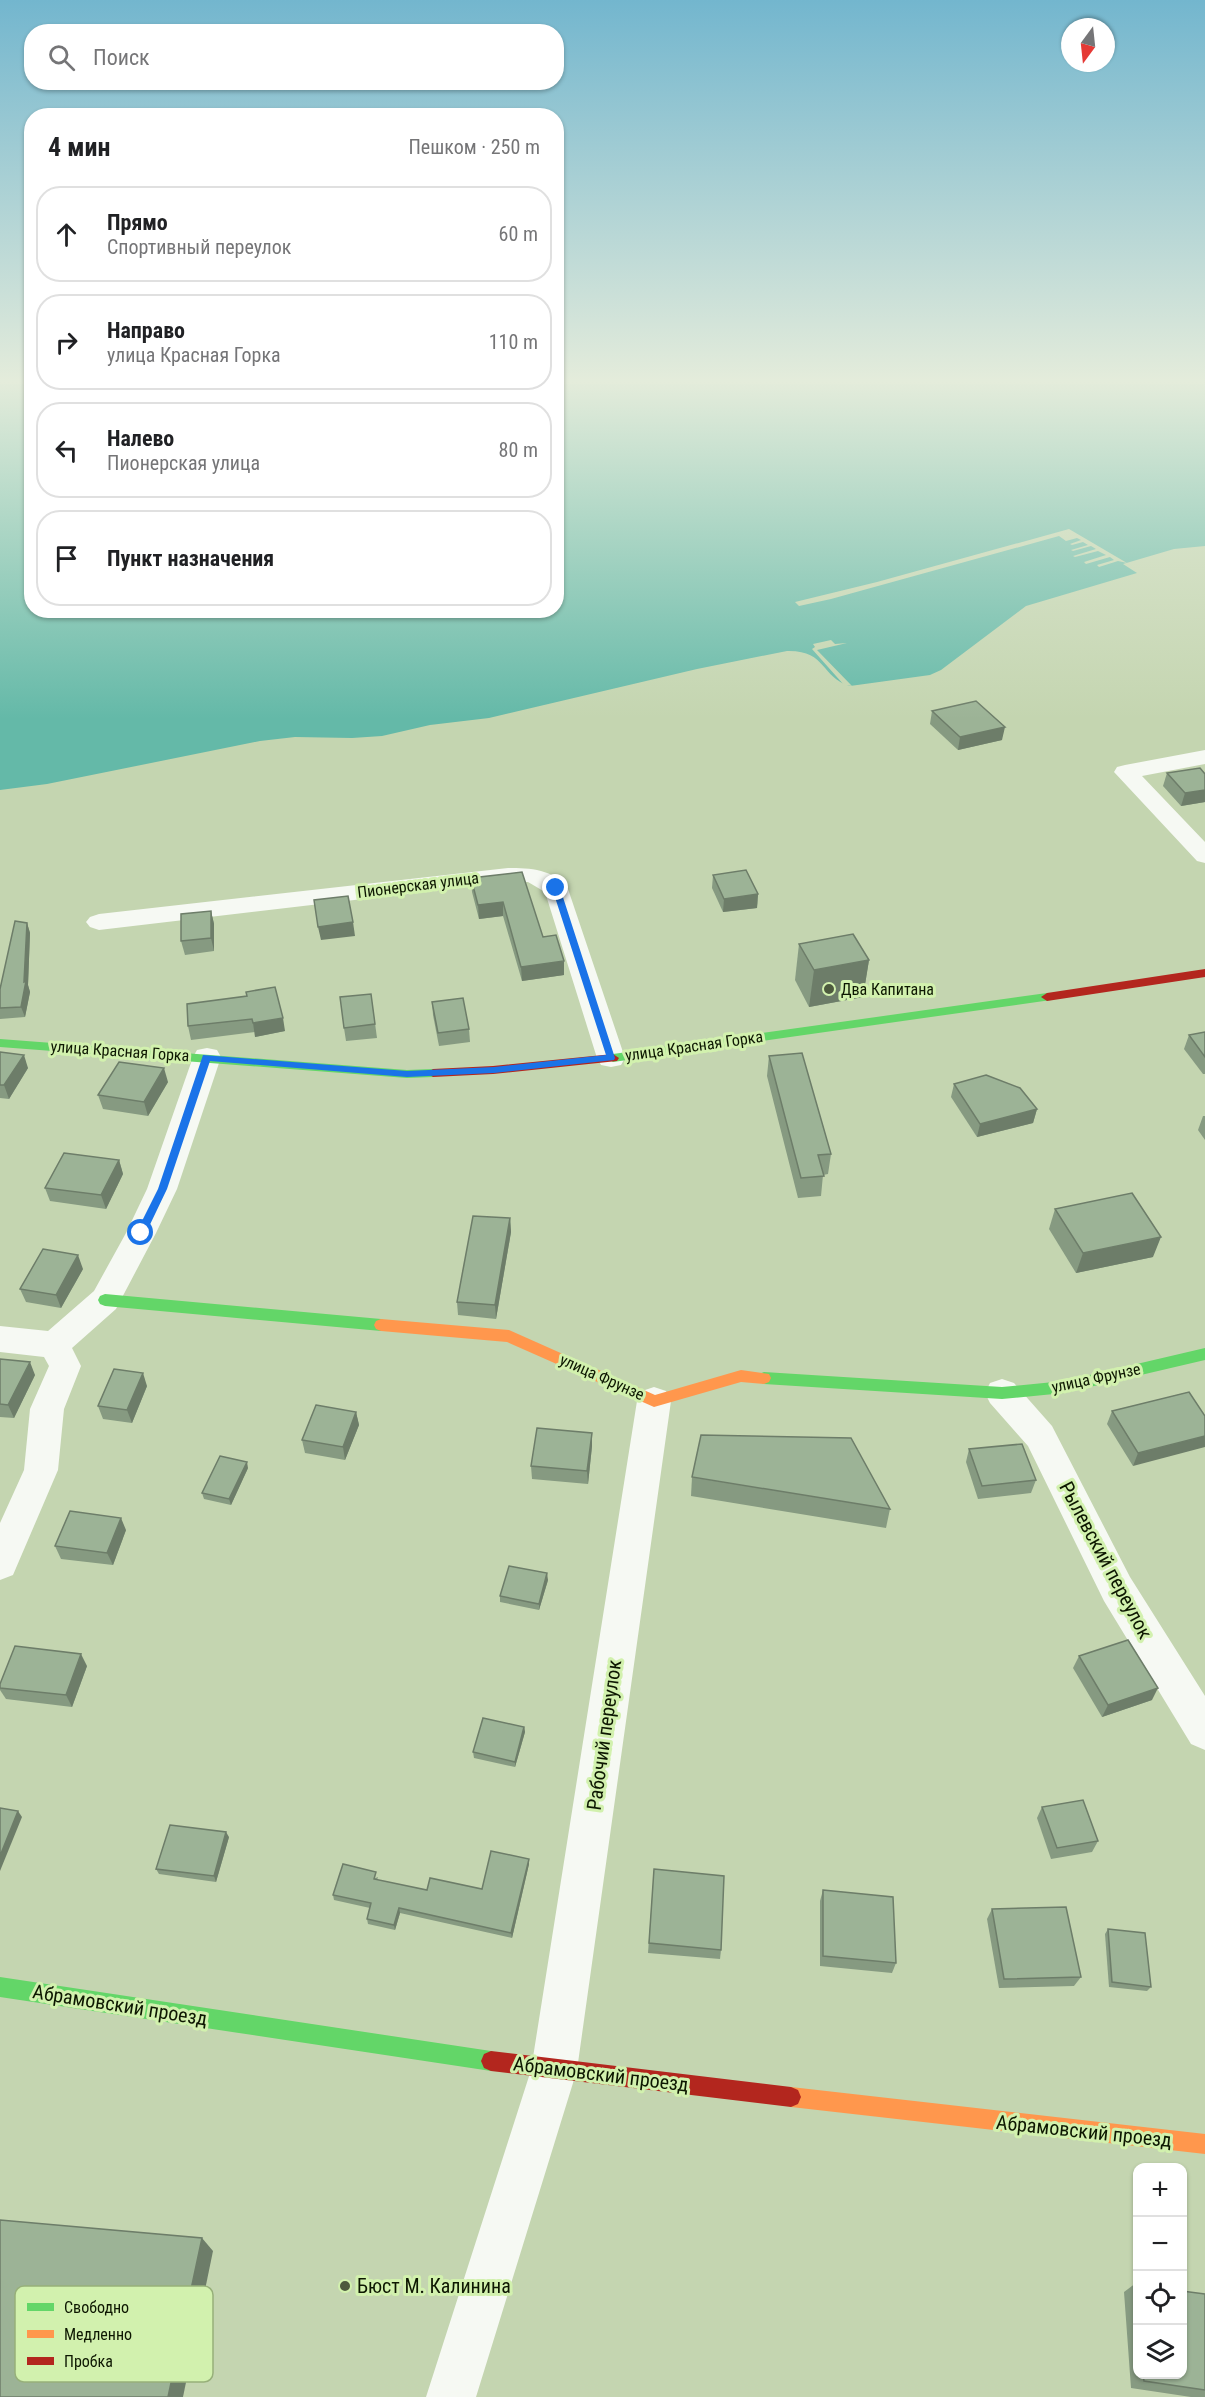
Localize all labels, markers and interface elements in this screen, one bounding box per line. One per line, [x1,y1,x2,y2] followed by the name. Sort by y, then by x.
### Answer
[1061,18,1115,72] north arrow
[24,24,564,90] search box
[45,41,78,74] icon: search
[93,45,150,70] text: Поиск
[48,132,110,162] text: 4 мин
[408,135,540,159] text: Пешком · 250 m
[107,210,168,235] text: Прямо
[50,218,83,251] icon: ahead
[499,222,538,246] text: 60 m
[107,235,291,259] text: Спортивный переулок
[107,318,185,343] text: Направо
[50,326,83,359] icon: right
[489,330,538,354] text: 110 m
[107,343,281,367] text: улица Красная Горка
[107,426,174,451] text: Налево
[50,434,83,467] icon: left
[499,438,538,462] text: 80 m
[107,451,260,475] text: Пионерская улица
[50,542,83,575] icon: arrive
[107,546,274,571] text: Пункт назначения
[356,868,480,902] street label: Пионерская улица
[542,874,568,900] route end
[841,980,934,999] place label: Два Капитана
[822,982,836,996] marker: Два Капитана
[624,1027,764,1065] street label: улица Красная Горка
[50,1037,190,1065] street label: улица Красная Горка
[127,1219,153,1245] route start
[557,1350,647,1404] street label: улица Фрунзе
[1050,1359,1142,1397] street label: улица Фрунзе
[1054,1477,1158,1643] street label: Рылевский переулок
[582,1658,626,1812] street label: Рабочий переулок
[31,1979,209,2031] street label: Абрамовский проезд
[512,2051,690,2097] street label: Абрамовский проезд
[995,2110,1173,2152] street label: Абрамовский проезд
[1133,2163,1187,2379] map controls
[1133,2163,1187,2217] button: +
[1133,2217,1187,2271] button: −
[1133,2271,1187,2325] button: locate
[357,2274,511,2298] place label: Бюст М. Калинина
[338,2279,352,2293] marker: Бюст М. Калинина
[15,2286,213,2382] legend
[64,2298,129,2317] text: Свободно
[64,2325,132,2344] text: Медленно
[1133,2325,1187,2379] button: layers
[64,2352,113,2371] text: Пробка

